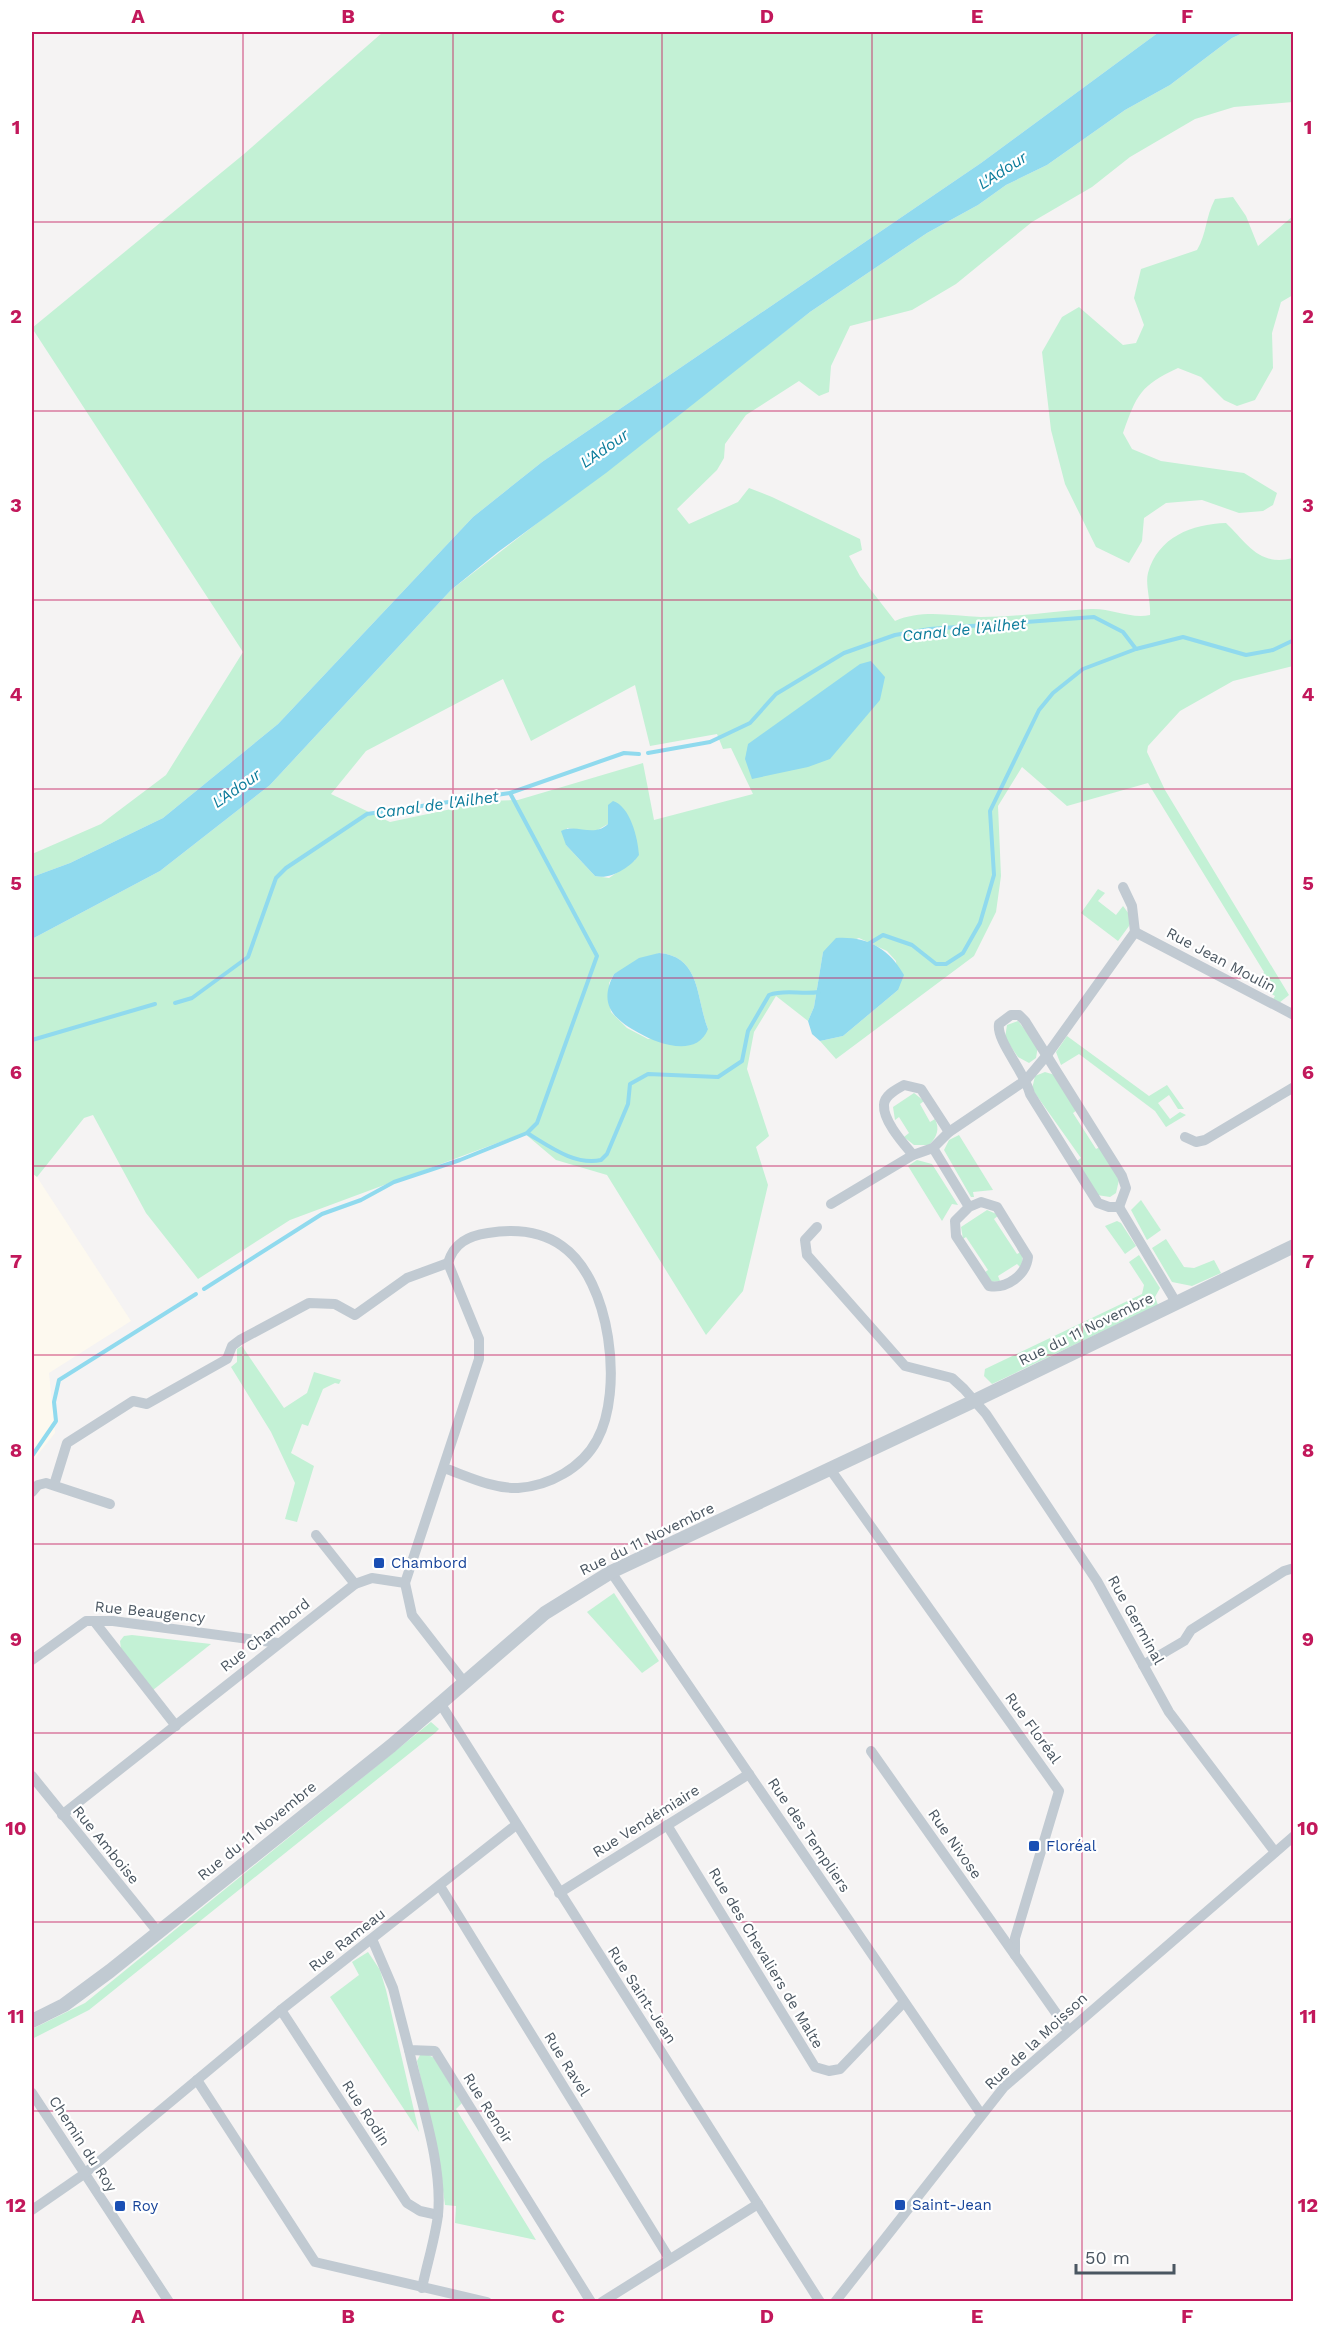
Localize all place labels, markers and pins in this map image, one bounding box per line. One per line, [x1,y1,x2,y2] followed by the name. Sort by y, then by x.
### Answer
[391,1554,467,1572] place label: Chambord
[372,1556,386,1570] marker: Chambord
[1046,1837,1097,1855] place label: Floréal
[1027,1839,1041,1853] marker: Floréal
[912,2196,992,2214] place label: Saint-Jean
[132,2197,158,2215] place label: Roy
[893,2198,907,2212] marker: Saint-Jean
[113,2199,127,2213] marker: Roy

